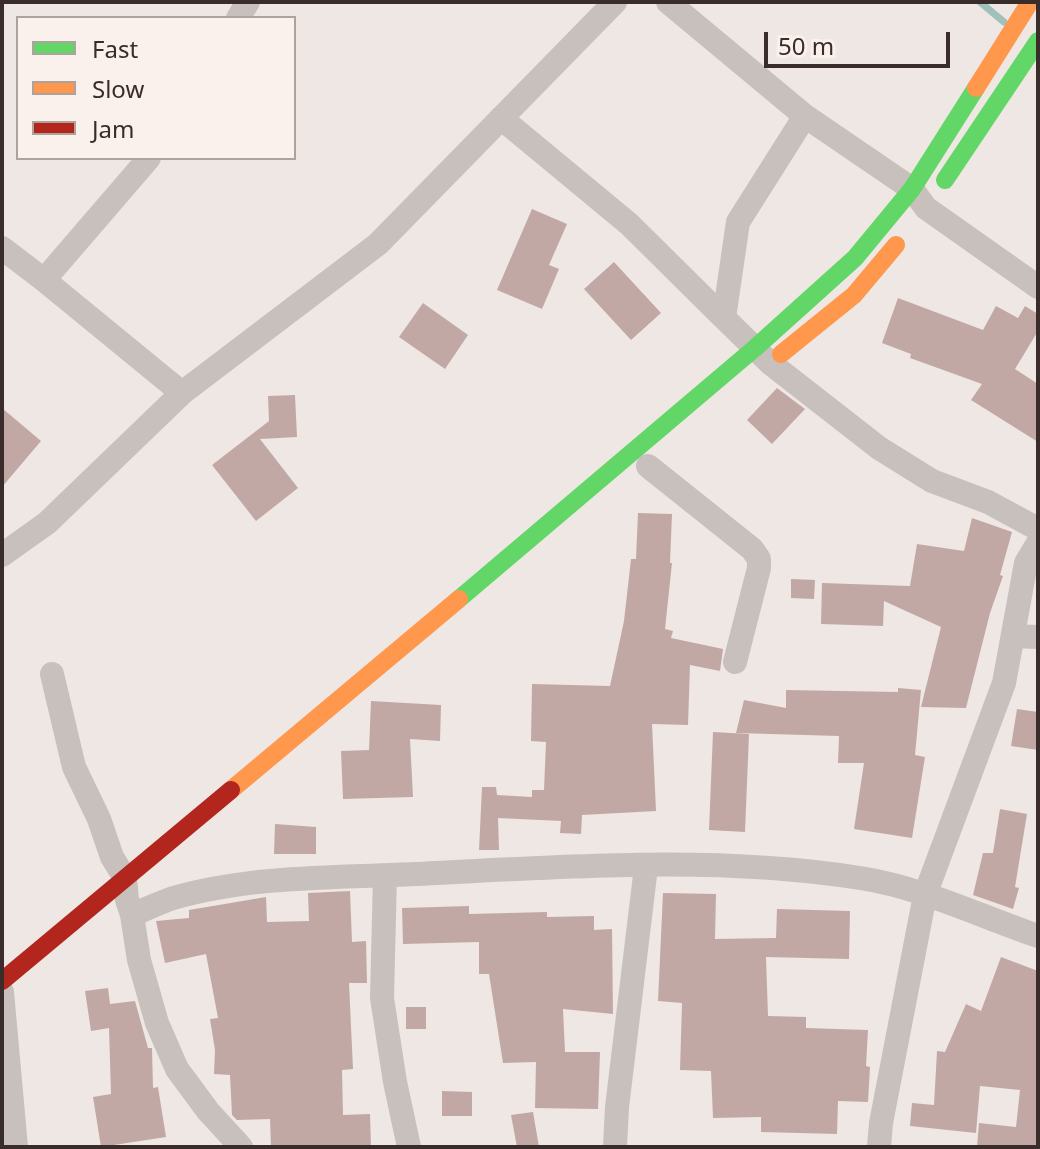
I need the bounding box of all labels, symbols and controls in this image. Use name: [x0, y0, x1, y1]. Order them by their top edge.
legend: [16, 16, 296, 160]
scale bar: [768, 16, 954, 66]
text: 50 m: [778, 29, 834, 62]
text: Fast: [92, 32, 138, 65]
text: Slow: [92, 72, 144, 105]
text: Jam: [92, 112, 134, 145]

